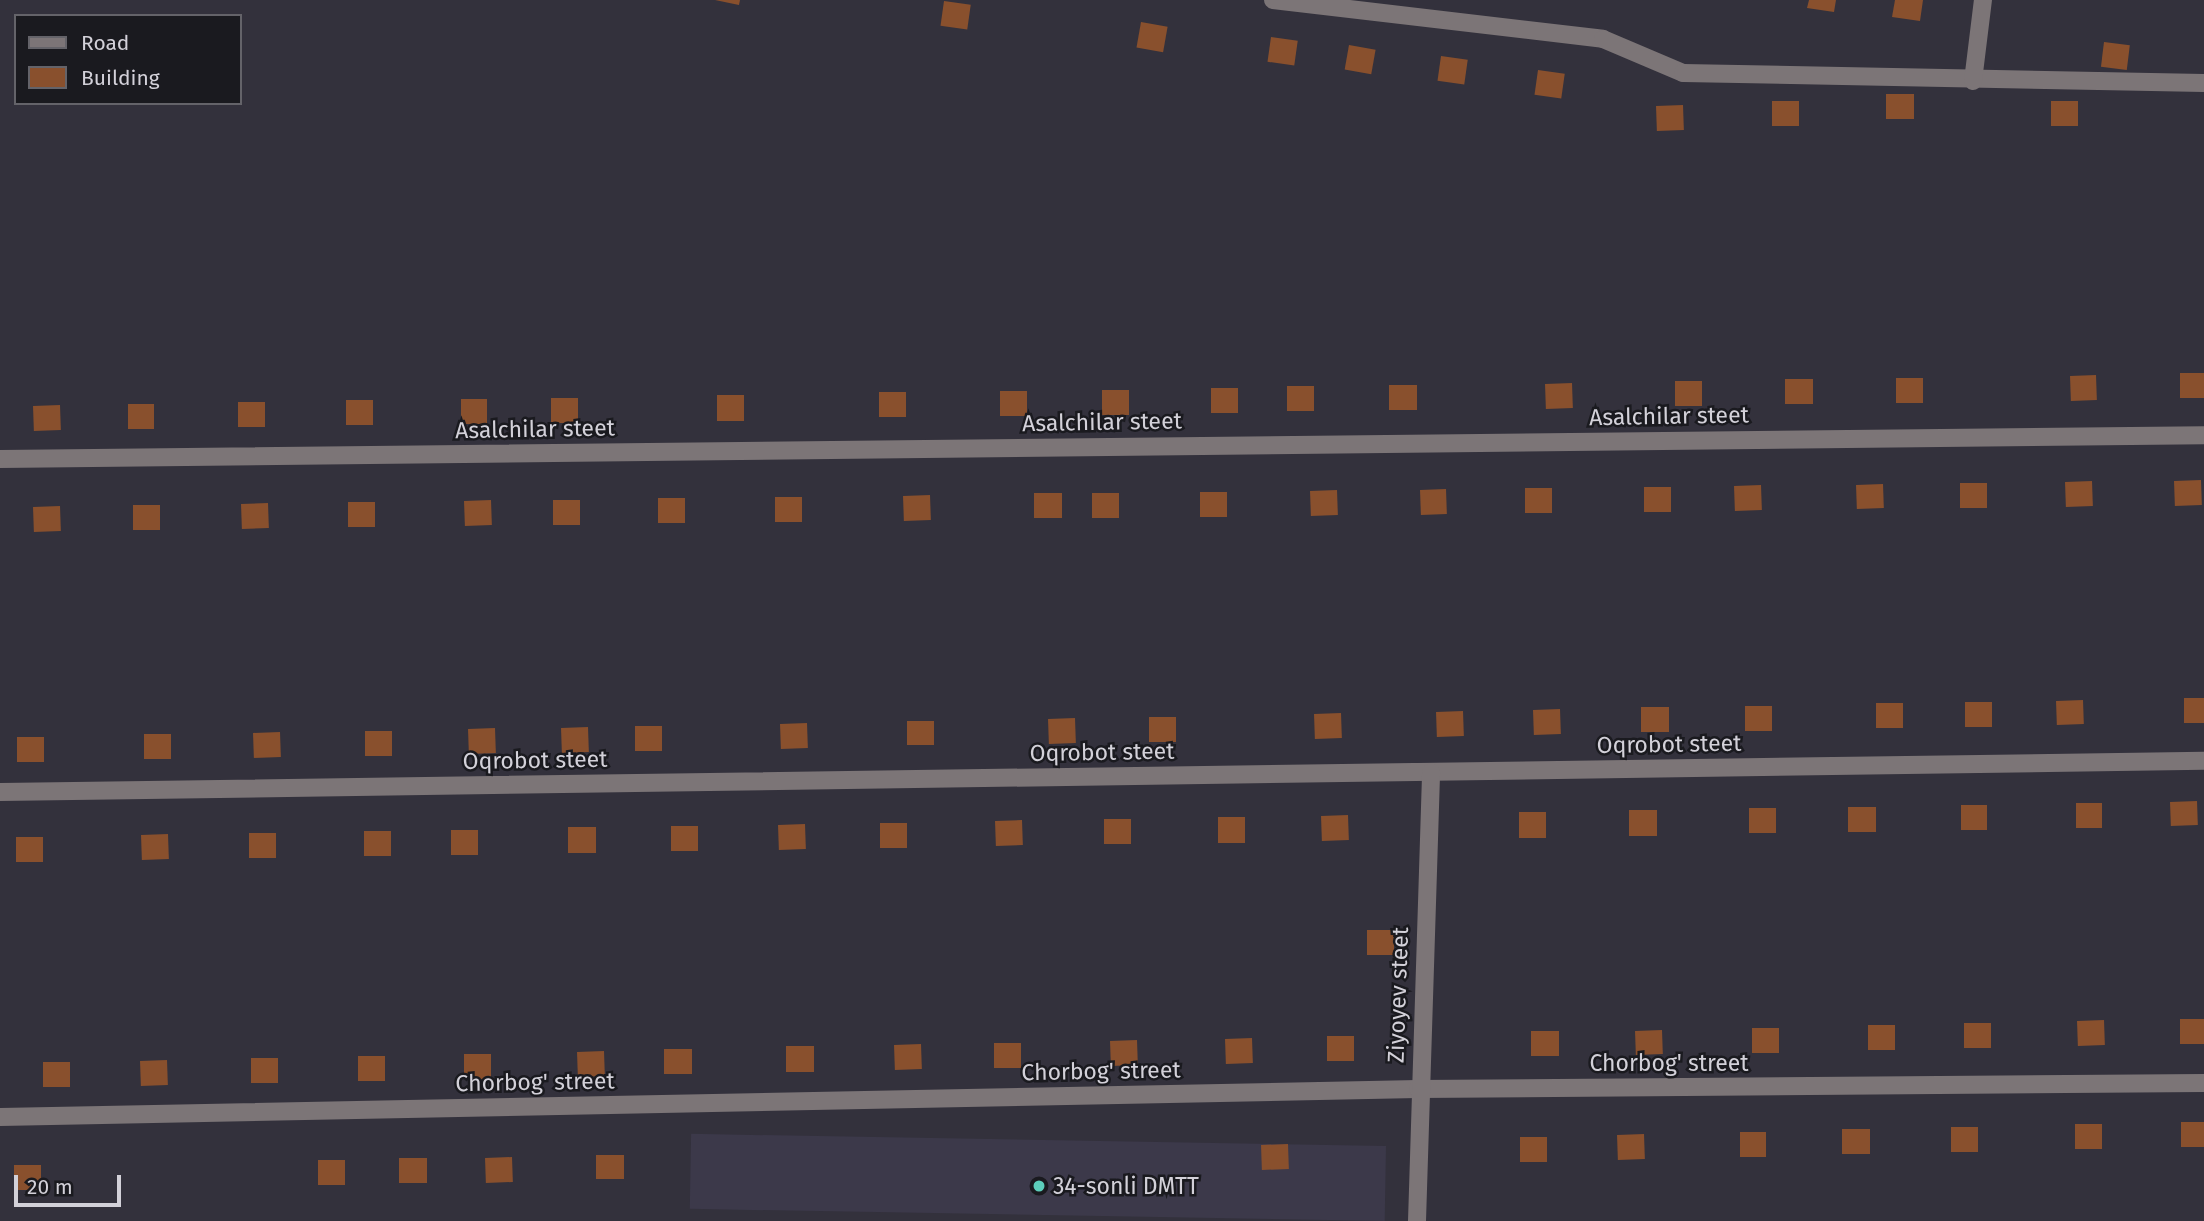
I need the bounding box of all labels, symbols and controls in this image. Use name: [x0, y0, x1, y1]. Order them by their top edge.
legend: [14, 14, 242, 105]
text: Road: [81, 30, 129, 56]
text: Building: [81, 65, 160, 91]
street label: Asalchilar steet: [1589, 401, 1749, 431]
street label: Asalchilar steet: [1022, 407, 1182, 437]
street label: Asalchilar steet: [455, 414, 615, 444]
street label: Oqrobot steet: [1596, 729, 1742, 759]
street label: Oqrobot steet: [1029, 737, 1175, 767]
street label: Oqrobot steet: [462, 745, 608, 775]
street label: Ziyoyev steet: [1382, 926, 1414, 1064]
street label: Chorbog' street: [1589, 1049, 1749, 1077]
street label: Chorbog' street: [1021, 1056, 1181, 1086]
street label: Chorbog' street: [455, 1067, 615, 1097]
scale bar: [18, 1162, 124, 1206]
place label: 34-sonli DMTT: [1053, 1172, 1199, 1200]
text: 20 m: [27, 1174, 73, 1200]
marker: 34-sonli DMTT: [1031, 1178, 1047, 1194]

